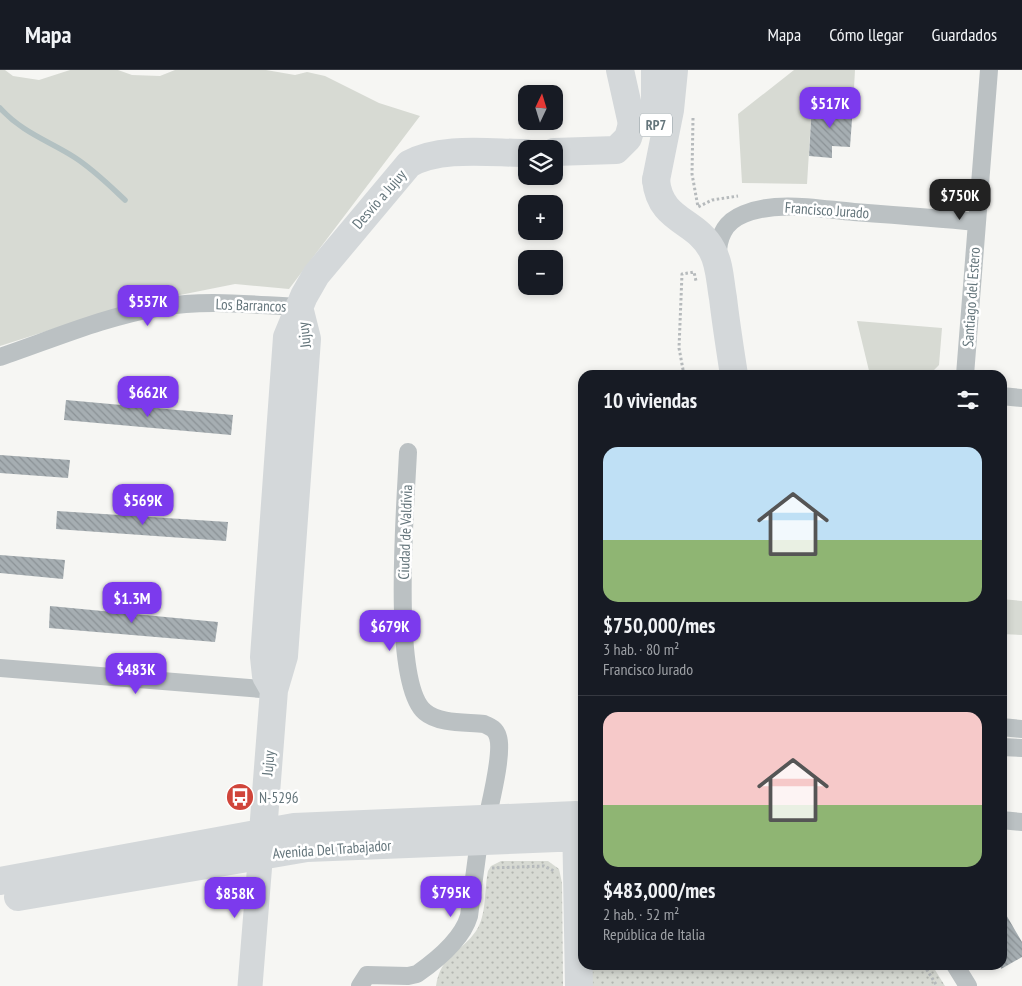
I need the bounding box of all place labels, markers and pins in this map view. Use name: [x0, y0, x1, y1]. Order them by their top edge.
pin: $517K: [795, 87, 865, 129]
pin: $750K: [925, 178, 995, 221]
pin: $557K: [113, 284, 183, 327]
pin: $662K: [113, 376, 183, 418]
pin: $569K: [108, 484, 178, 526]
pin: $1.3M: [97, 582, 167, 624]
pin: $679K: [355, 610, 425, 652]
pin: $483K: [101, 652, 171, 695]
bus stop icon: N-5296: [225, 782, 255, 812]
place label: N-5296: [259, 788, 299, 807]
pin: $858K: [200, 876, 270, 919]
pin: $795K: [416, 876, 486, 918]

